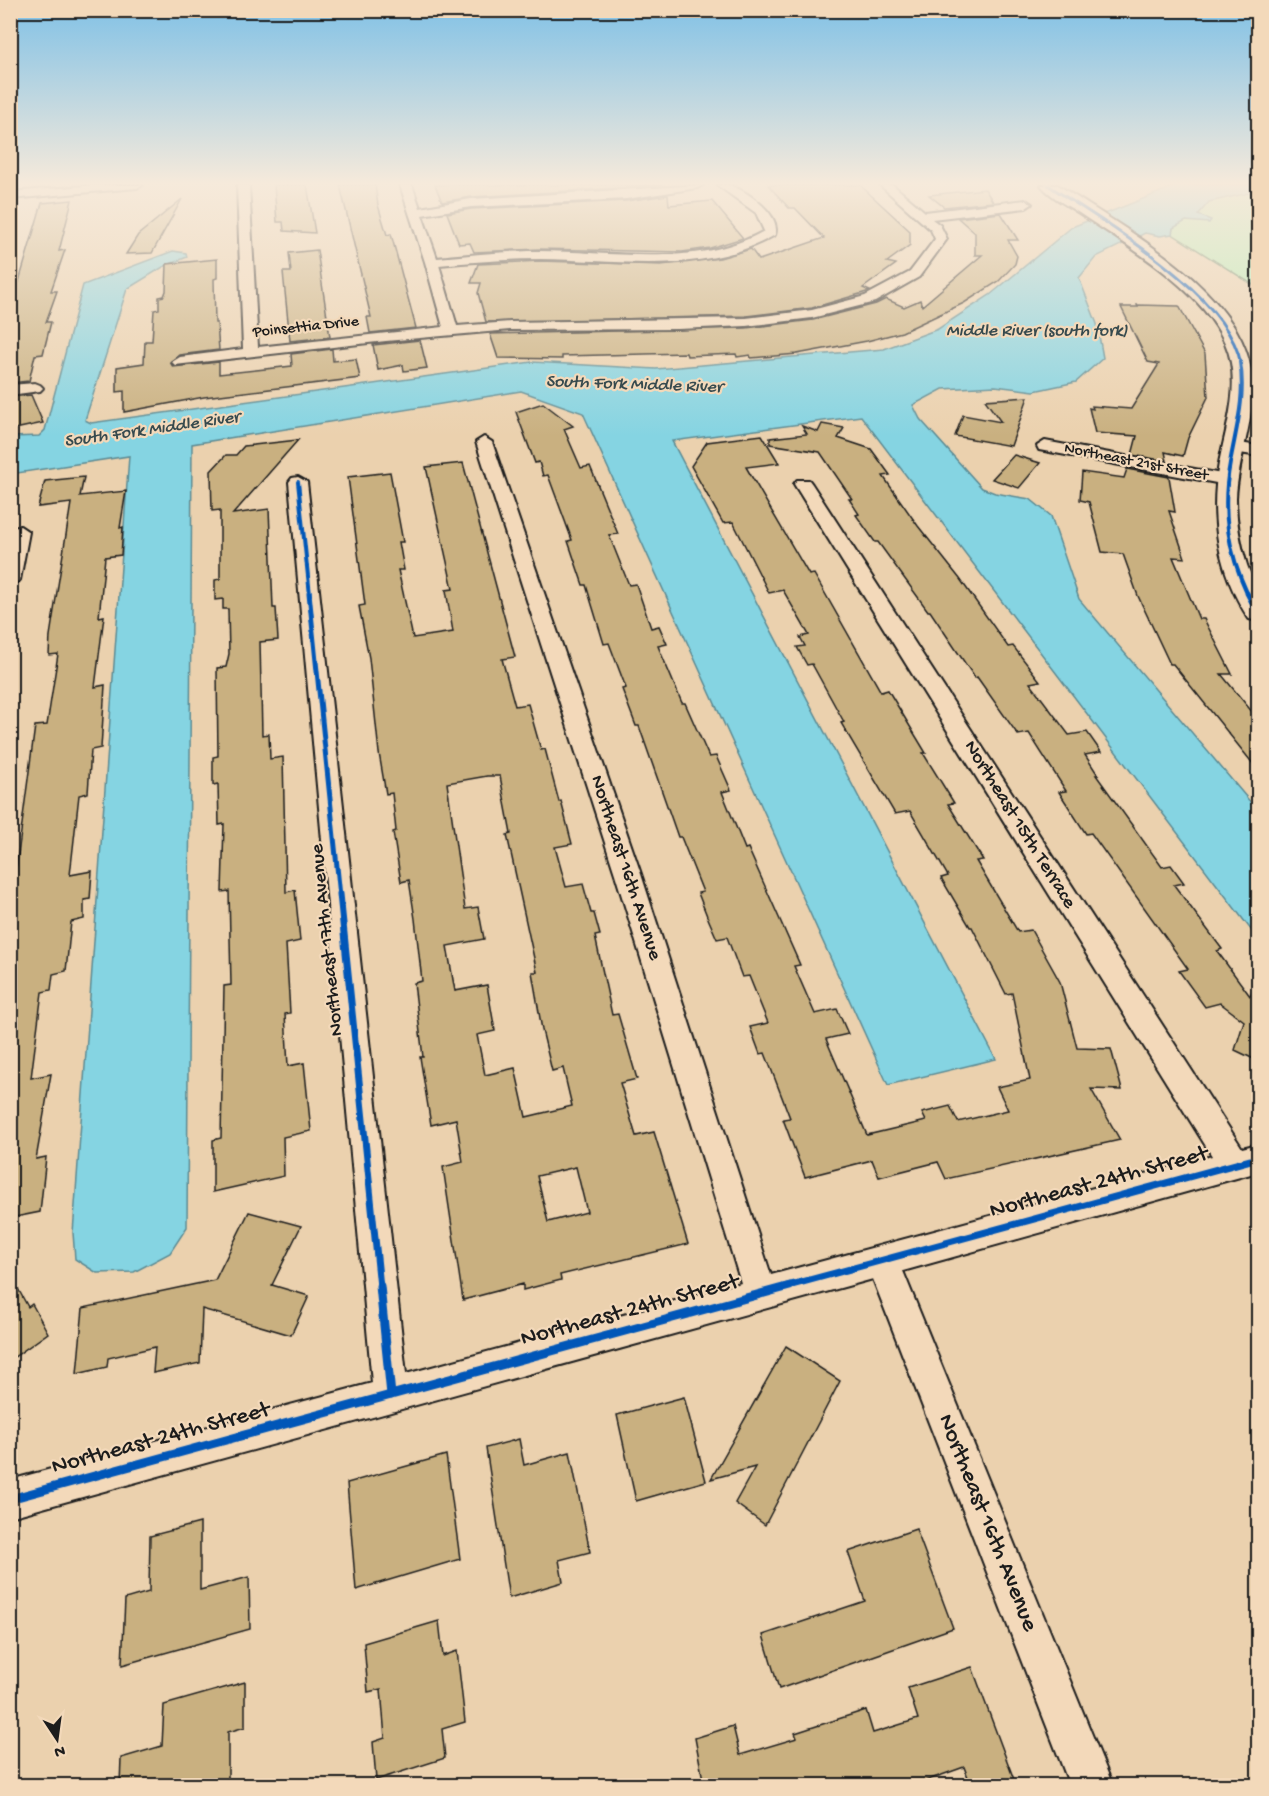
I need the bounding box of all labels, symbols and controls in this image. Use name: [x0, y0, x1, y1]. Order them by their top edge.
street label: Poinsettia Drive: [251, 313, 361, 343]
water label: Middle River (south fork): [946, 321, 1129, 342]
water label: South Fork Middle River: [545, 371, 726, 399]
water label: South Fork Middle River: [63, 407, 244, 453]
street label: Northeast 21st Street: [1062, 440, 1211, 487]
street label: Northeast 15th Terrace: [958, 737, 1080, 914]
street label: Northeast 16th Avenue: [584, 773, 666, 964]
street label: Northeast 17th Avenue: [306, 842, 350, 1037]
street label: Northeast 24th Street: [987, 1139, 1213, 1226]
street label: Northeast 24th Street: [518, 1267, 744, 1354]
street label: Northeast 24th Street: [49, 1395, 275, 1482]
street label: Northeast 16th Avenue: [930, 1410, 1044, 1636]
north arrow: [27, 1709, 87, 1769]
text: N: [52, 1740, 67, 1761]

